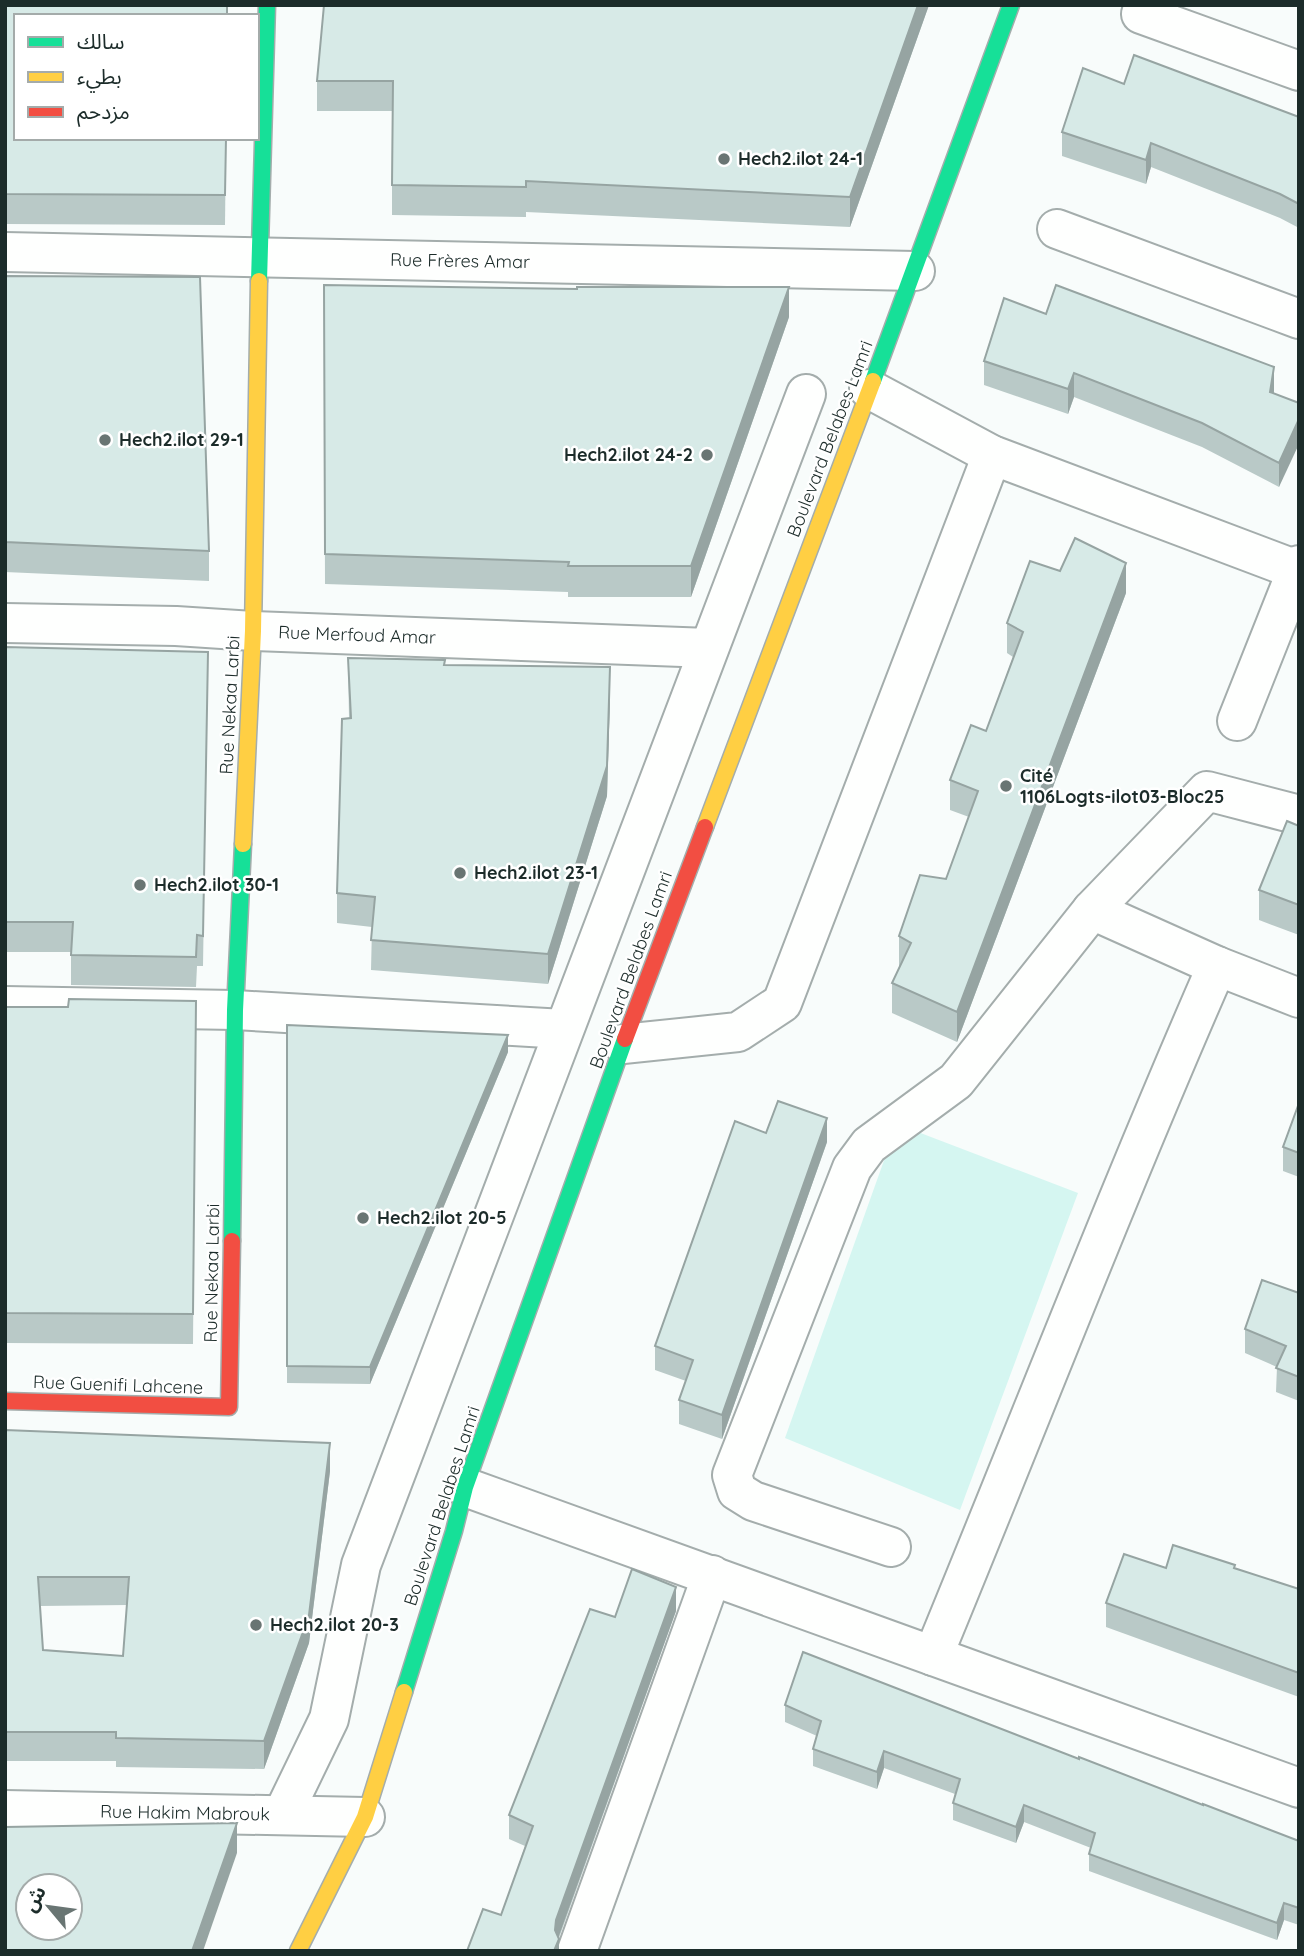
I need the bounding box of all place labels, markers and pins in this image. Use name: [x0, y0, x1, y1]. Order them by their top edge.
place label: Hech2.ilot 24-1: [738, 147, 863, 170]
marker: Hech2.ilot 24-1: [716, 151, 732, 167]
place label: Hech2.ilot 29-1: [119, 428, 244, 451]
marker: Hech2.ilot 29-1: [97, 432, 113, 448]
place label: Hech2.ilot 24-2: [564, 443, 693, 466]
marker: Hech2.ilot 24-2: [699, 447, 715, 463]
place label: Cité 1106Logts-ilot03-Bloc25: [1020, 764, 1224, 808]
marker: Cité 1106Logts-ilot03-Bloc25: [998, 778, 1014, 794]
place label: Hech2.ilot 23-1: [474, 861, 598, 884]
marker: Hech2.ilot 23-1: [452, 865, 468, 881]
place label: Hech2.ilot 30-1: [154, 873, 279, 896]
marker: Hech2.ilot 30-1: [132, 877, 148, 893]
place label: Hech2.ilot 20-5: [377, 1206, 507, 1229]
marker: Hech2.ilot 20-5: [355, 1210, 371, 1226]
place label: Hech2.ilot 20-3: [270, 1613, 399, 1636]
marker: Hech2.ilot 20-3: [248, 1617, 264, 1633]

